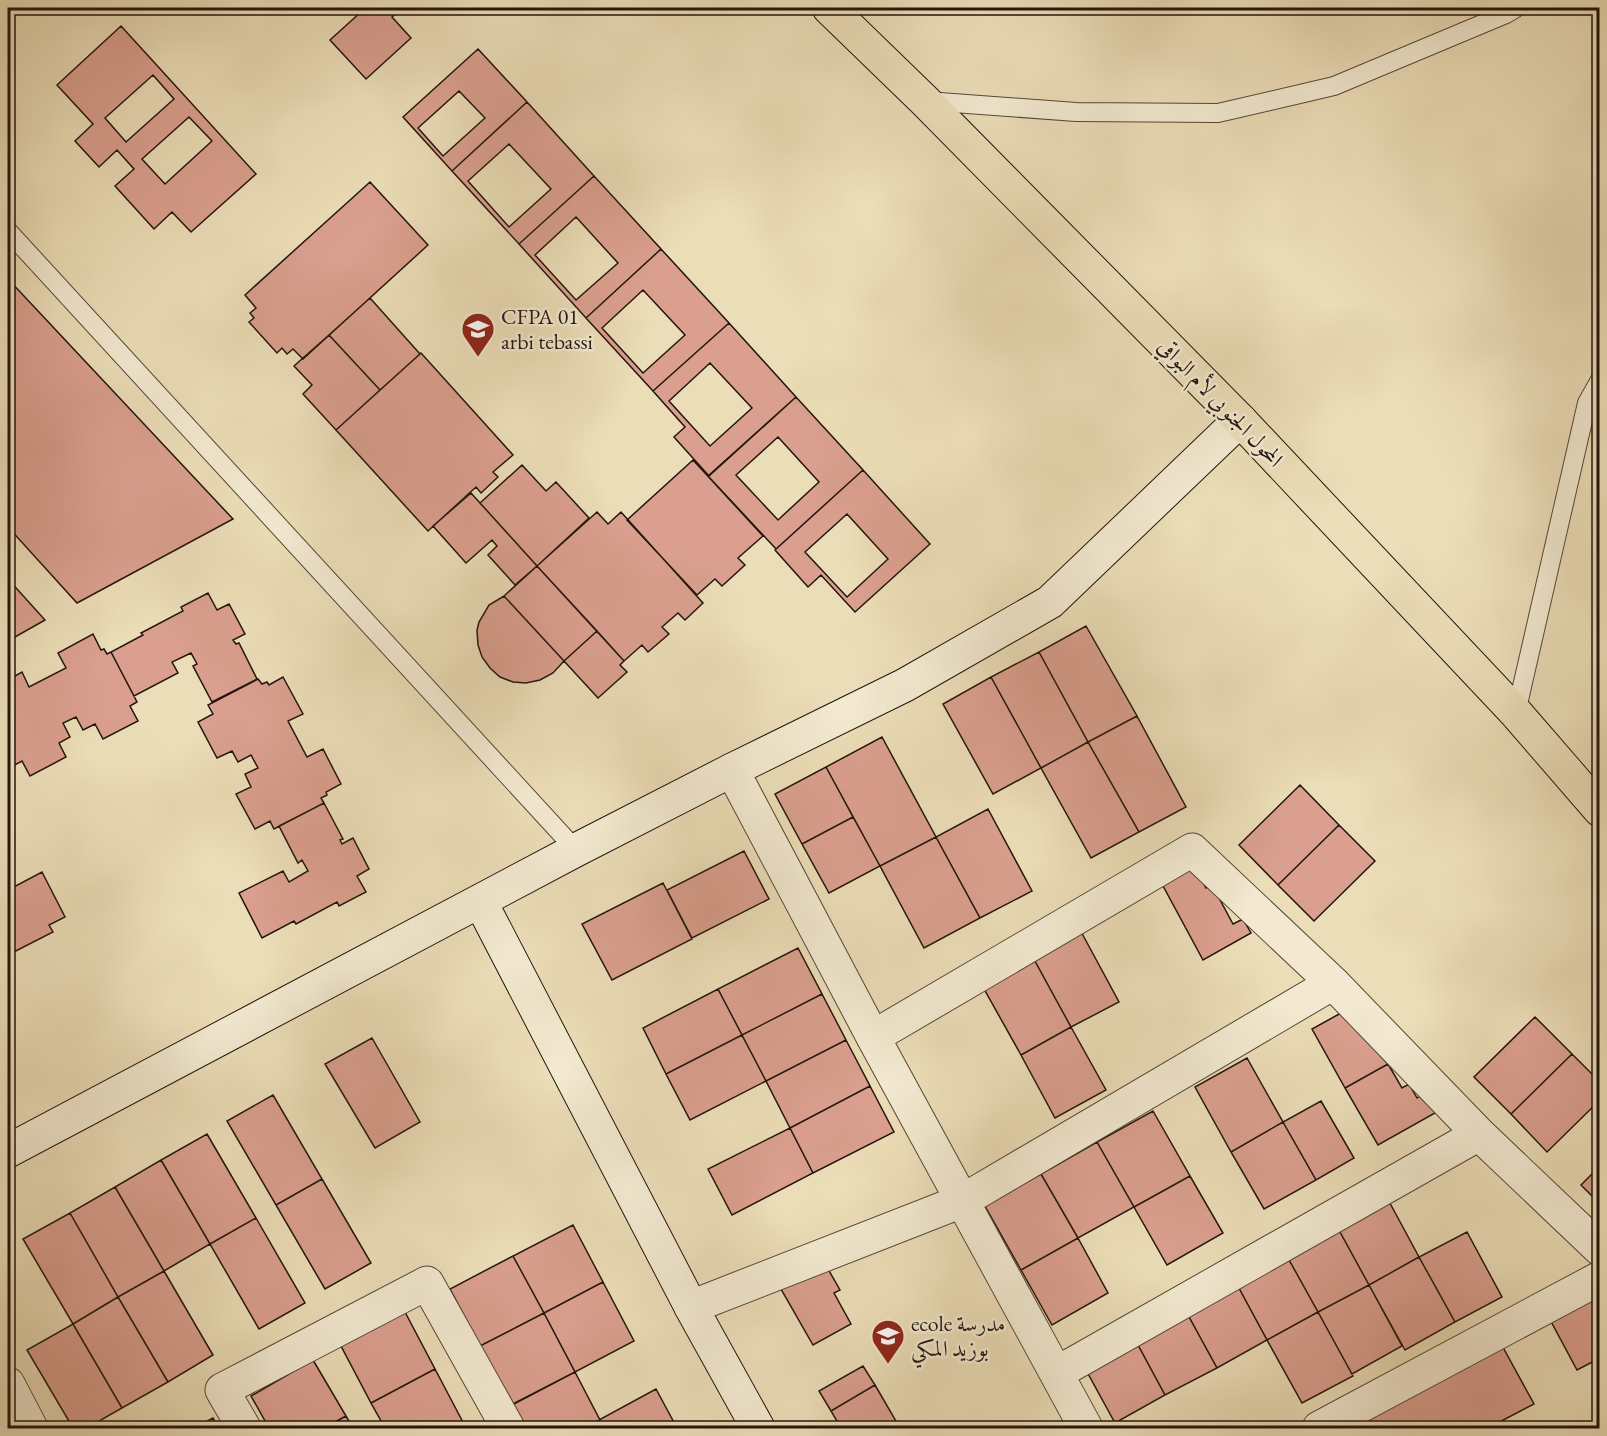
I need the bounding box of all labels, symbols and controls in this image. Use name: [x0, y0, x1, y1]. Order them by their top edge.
place label: CFPA 01 arbi tebassi: [501, 302, 593, 356]
school or university icon: CFPA 01 arbi tebassi: [460, 311, 496, 358]
street label: المحول الجنوبي لأم البواقي: [1148, 331, 1290, 476]
place label: ecole مدرسة بوزيد المكي: [911, 1309, 1005, 1369]
school or university icon: ecole مدرسة بوزيد المكي: [870, 1318, 906, 1365]

